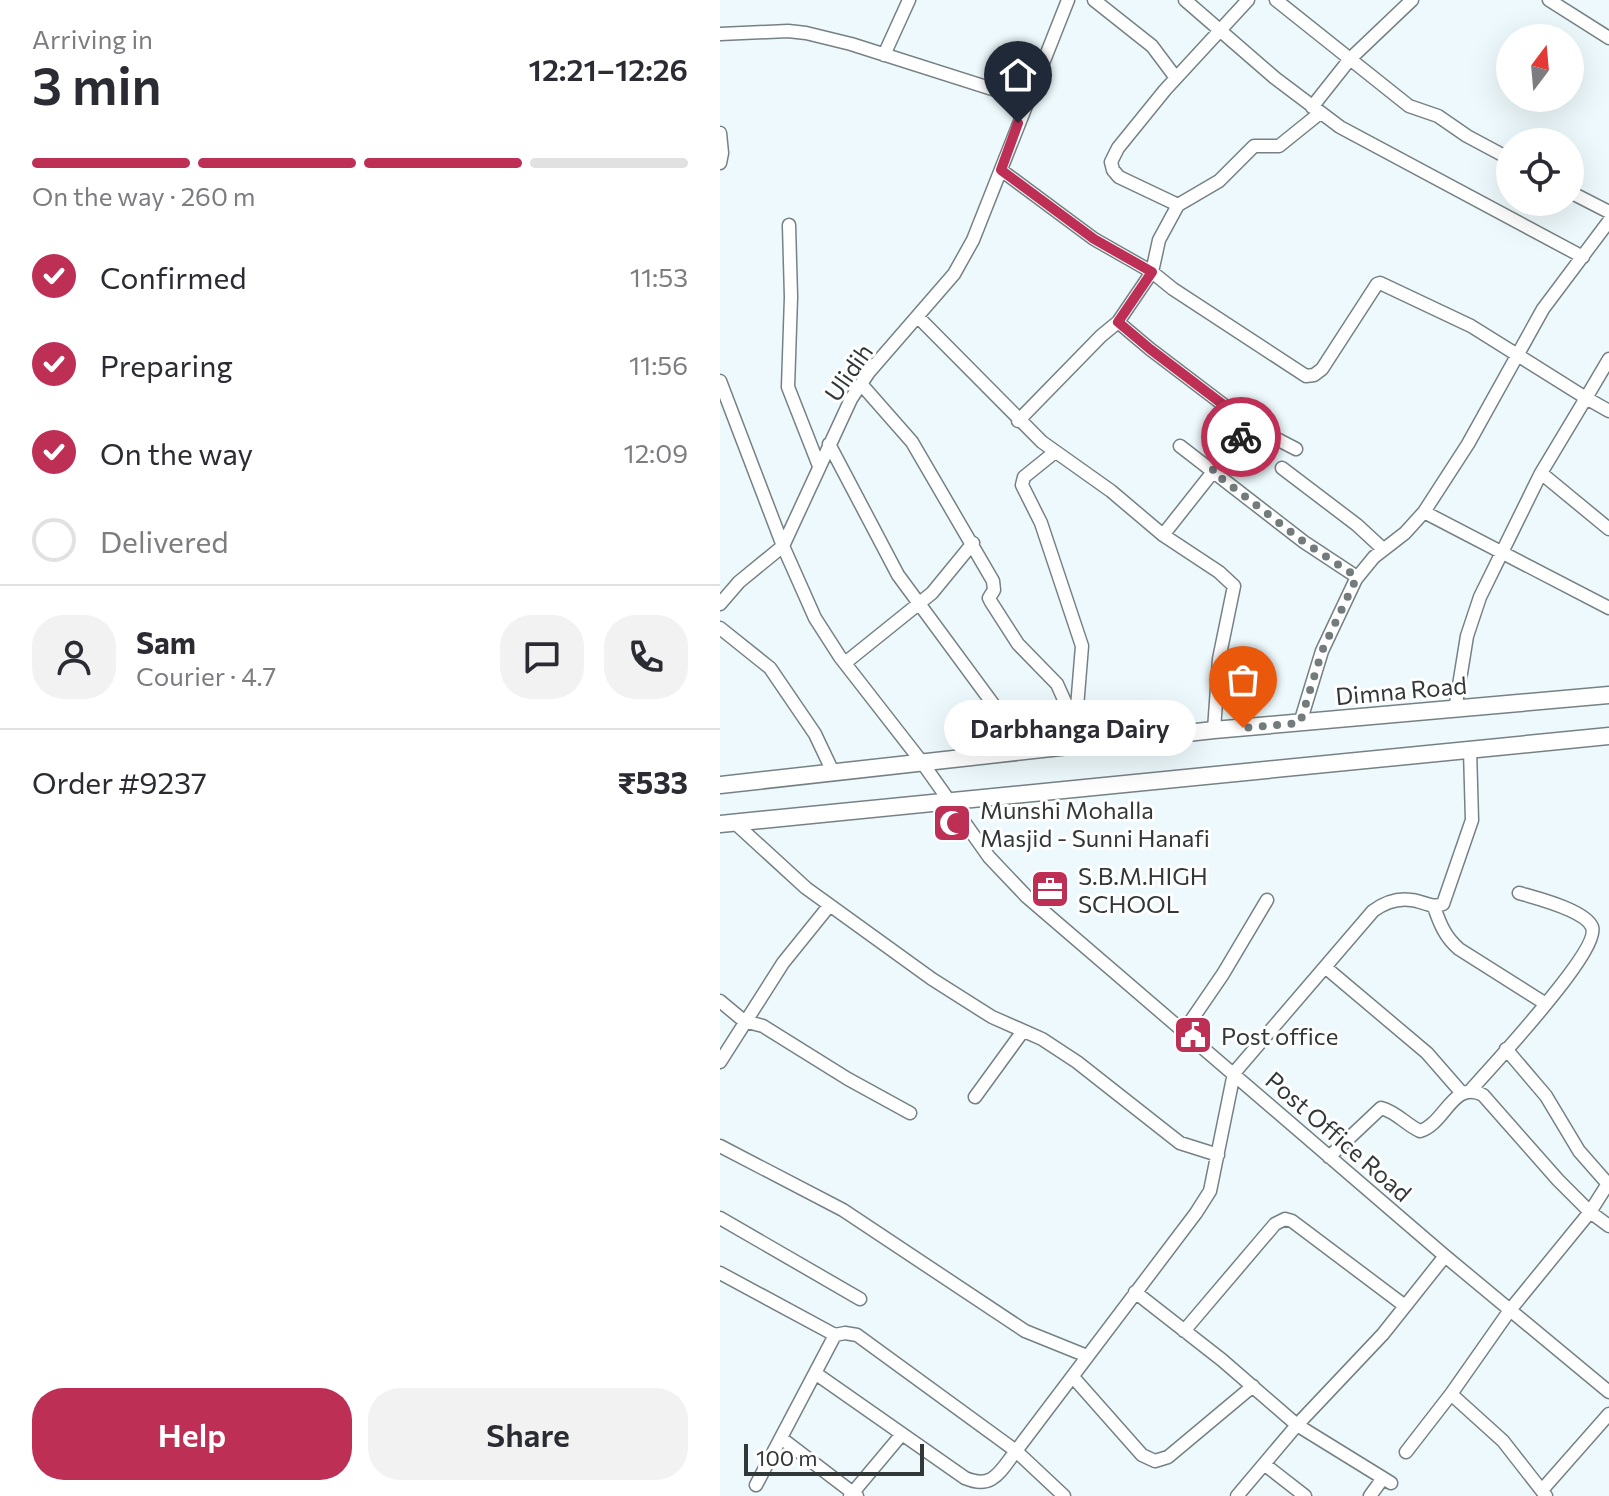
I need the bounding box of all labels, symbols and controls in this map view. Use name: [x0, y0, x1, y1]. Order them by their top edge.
text: Arriving in: [32, 23, 153, 54]
north arrow: [1496, 24, 1584, 112]
map controls: [1496, 24, 1584, 216]
pin: [984, 41, 1052, 123]
text: 12:21–12:26: [529, 50, 688, 87]
text: 3 min: [32, 52, 161, 116]
icon: home: [996, 53, 1040, 97]
button: locate: [1496, 128, 1584, 216]
text: On the way · 260 m: [32, 180, 256, 211]
icon: check: [32, 254, 76, 298]
text: Confirmed: [100, 258, 247, 295]
text: 11:53: [630, 261, 688, 292]
street label: Ulidih: [818, 338, 878, 406]
icon: check: [32, 342, 76, 386]
text: Preparing: [100, 346, 233, 383]
text: 11:56: [629, 349, 688, 380]
courier: [1201, 397, 1281, 477]
icon: bike: [1219, 415, 1263, 459]
icon: check: [32, 430, 76, 474]
text: On the way: [100, 434, 253, 471]
text: 12:09: [624, 437, 688, 468]
text: Delivered: [100, 522, 229, 559]
button: person: [32, 615, 116, 699]
button: chat: [500, 615, 584, 699]
button: phone: [604, 615, 688, 699]
text: Sam: [136, 623, 196, 660]
pin: [1209, 646, 1277, 728]
icon: bag: [1221, 658, 1265, 702]
text: Courier · 4.7: [136, 660, 276, 691]
street label: Dimna Road: [1334, 670, 1468, 710]
callout: Darbhanga Dairy: [943, 700, 1195, 756]
text: Darbhanga Dairy: [970, 712, 1170, 743]
text: Order #9237: [32, 763, 207, 800]
text: ₹533: [617, 763, 688, 800]
place label: Munshi Mohalla Masjid - Sunni Hanafi: [980, 795, 1210, 852]
mosque icon: Munshi Mohalla Masjid - Sunni Hanafi: [931, 802, 973, 844]
place label: S.B.M.HIGH SCHOOL: [1078, 861, 1208, 918]
office icon: S.B.M.HIGH SCHOOL: [1029, 868, 1071, 910]
public building icon: Post office: [1172, 1014, 1214, 1056]
place label: Post office: [1221, 1021, 1338, 1050]
street label: Post Office Road: [1260, 1065, 1418, 1207]
button: Help: [32, 1388, 352, 1480]
button: Share: [368, 1388, 688, 1480]
scale bar: [744, 1440, 924, 1476]
text: 100 m: [756, 1444, 818, 1471]

